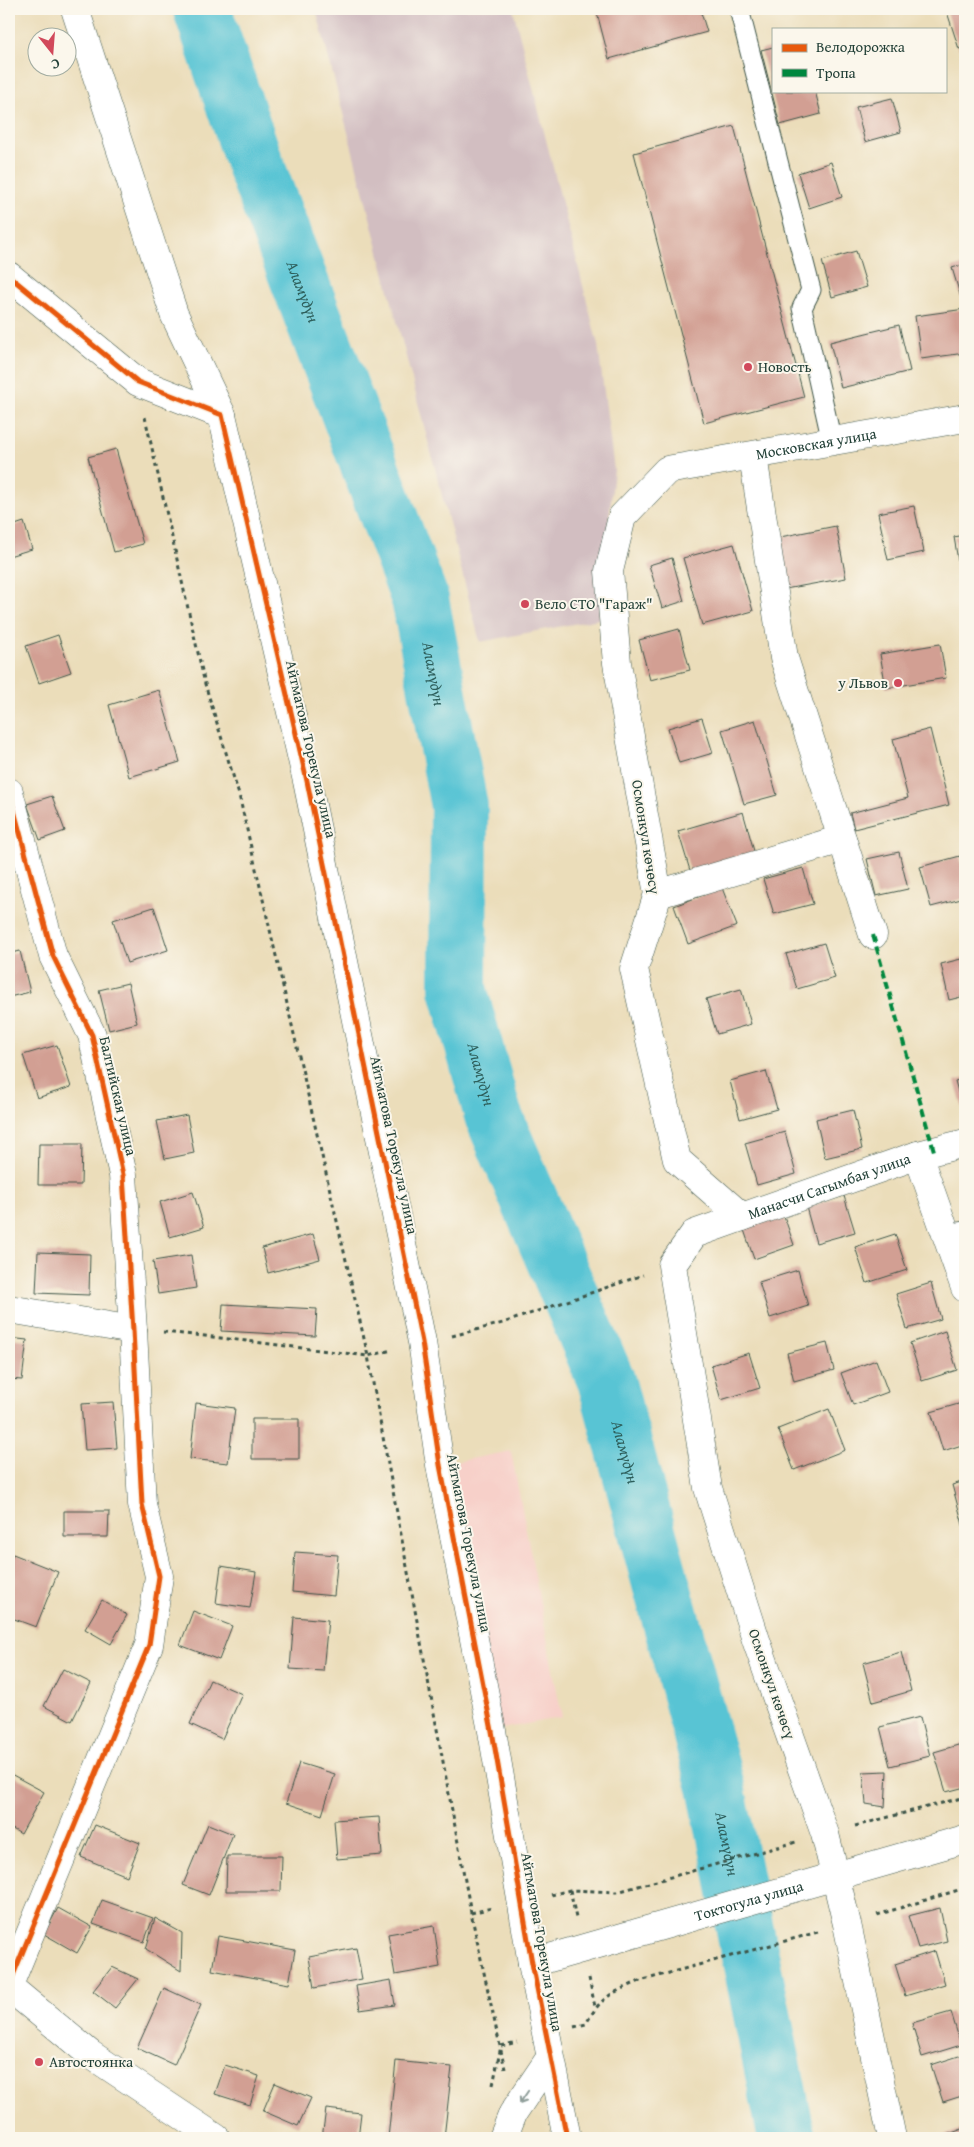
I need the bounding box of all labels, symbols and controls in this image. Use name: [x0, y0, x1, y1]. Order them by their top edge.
north arrow: [28, 28, 78, 78]
legend: [772, 28, 946, 92]
text: Велодорожка: [816, 36, 906, 57]
text: С: [49, 54, 63, 75]
text: Тропа: [816, 62, 857, 83]
water label: Аламүдүн: [280, 256, 326, 326]
place label: Новость: [758, 356, 812, 377]
marker: Новость: [742, 361, 754, 373]
street label: Московская улица: [754, 422, 879, 464]
place label: Вело СТО "Гараж": [535, 593, 653, 614]
marker: Вело СТО "Гараж": [519, 598, 531, 610]
water label: Аламүдүн: [416, 639, 452, 708]
street label: Айтматова Торекула улица: [281, 658, 342, 841]
place label: у Львов: [837, 672, 888, 693]
marker: у Львов: [892, 677, 904, 689]
street label: Осмонкул көчөсү: [627, 778, 666, 896]
street label: Балтийская улица: [95, 1034, 143, 1159]
water label: Аламүдүн: [461, 1039, 502, 1109]
street label: Айтматова Торекула улица: [365, 1054, 424, 1237]
street label: Манасчи Сагымбая улица: [745, 1147, 914, 1224]
water label: Аламүдүн: [605, 1416, 645, 1486]
street label: Айтматова Торекула улица: [442, 1452, 497, 1635]
street label: Осмонкул көчөсү: [744, 1626, 801, 1742]
water label: Аламүдүн: [709, 1809, 746, 1878]
street label: Айтматова Торекула улица: [516, 1851, 569, 2034]
street label: Токтогула улица: [692, 1875, 806, 1926]
place label: Автостоянка: [49, 2051, 134, 2072]
marker: Автостоянка: [33, 2056, 45, 2068]
one-way arrow: [519, 2089, 529, 2103]

